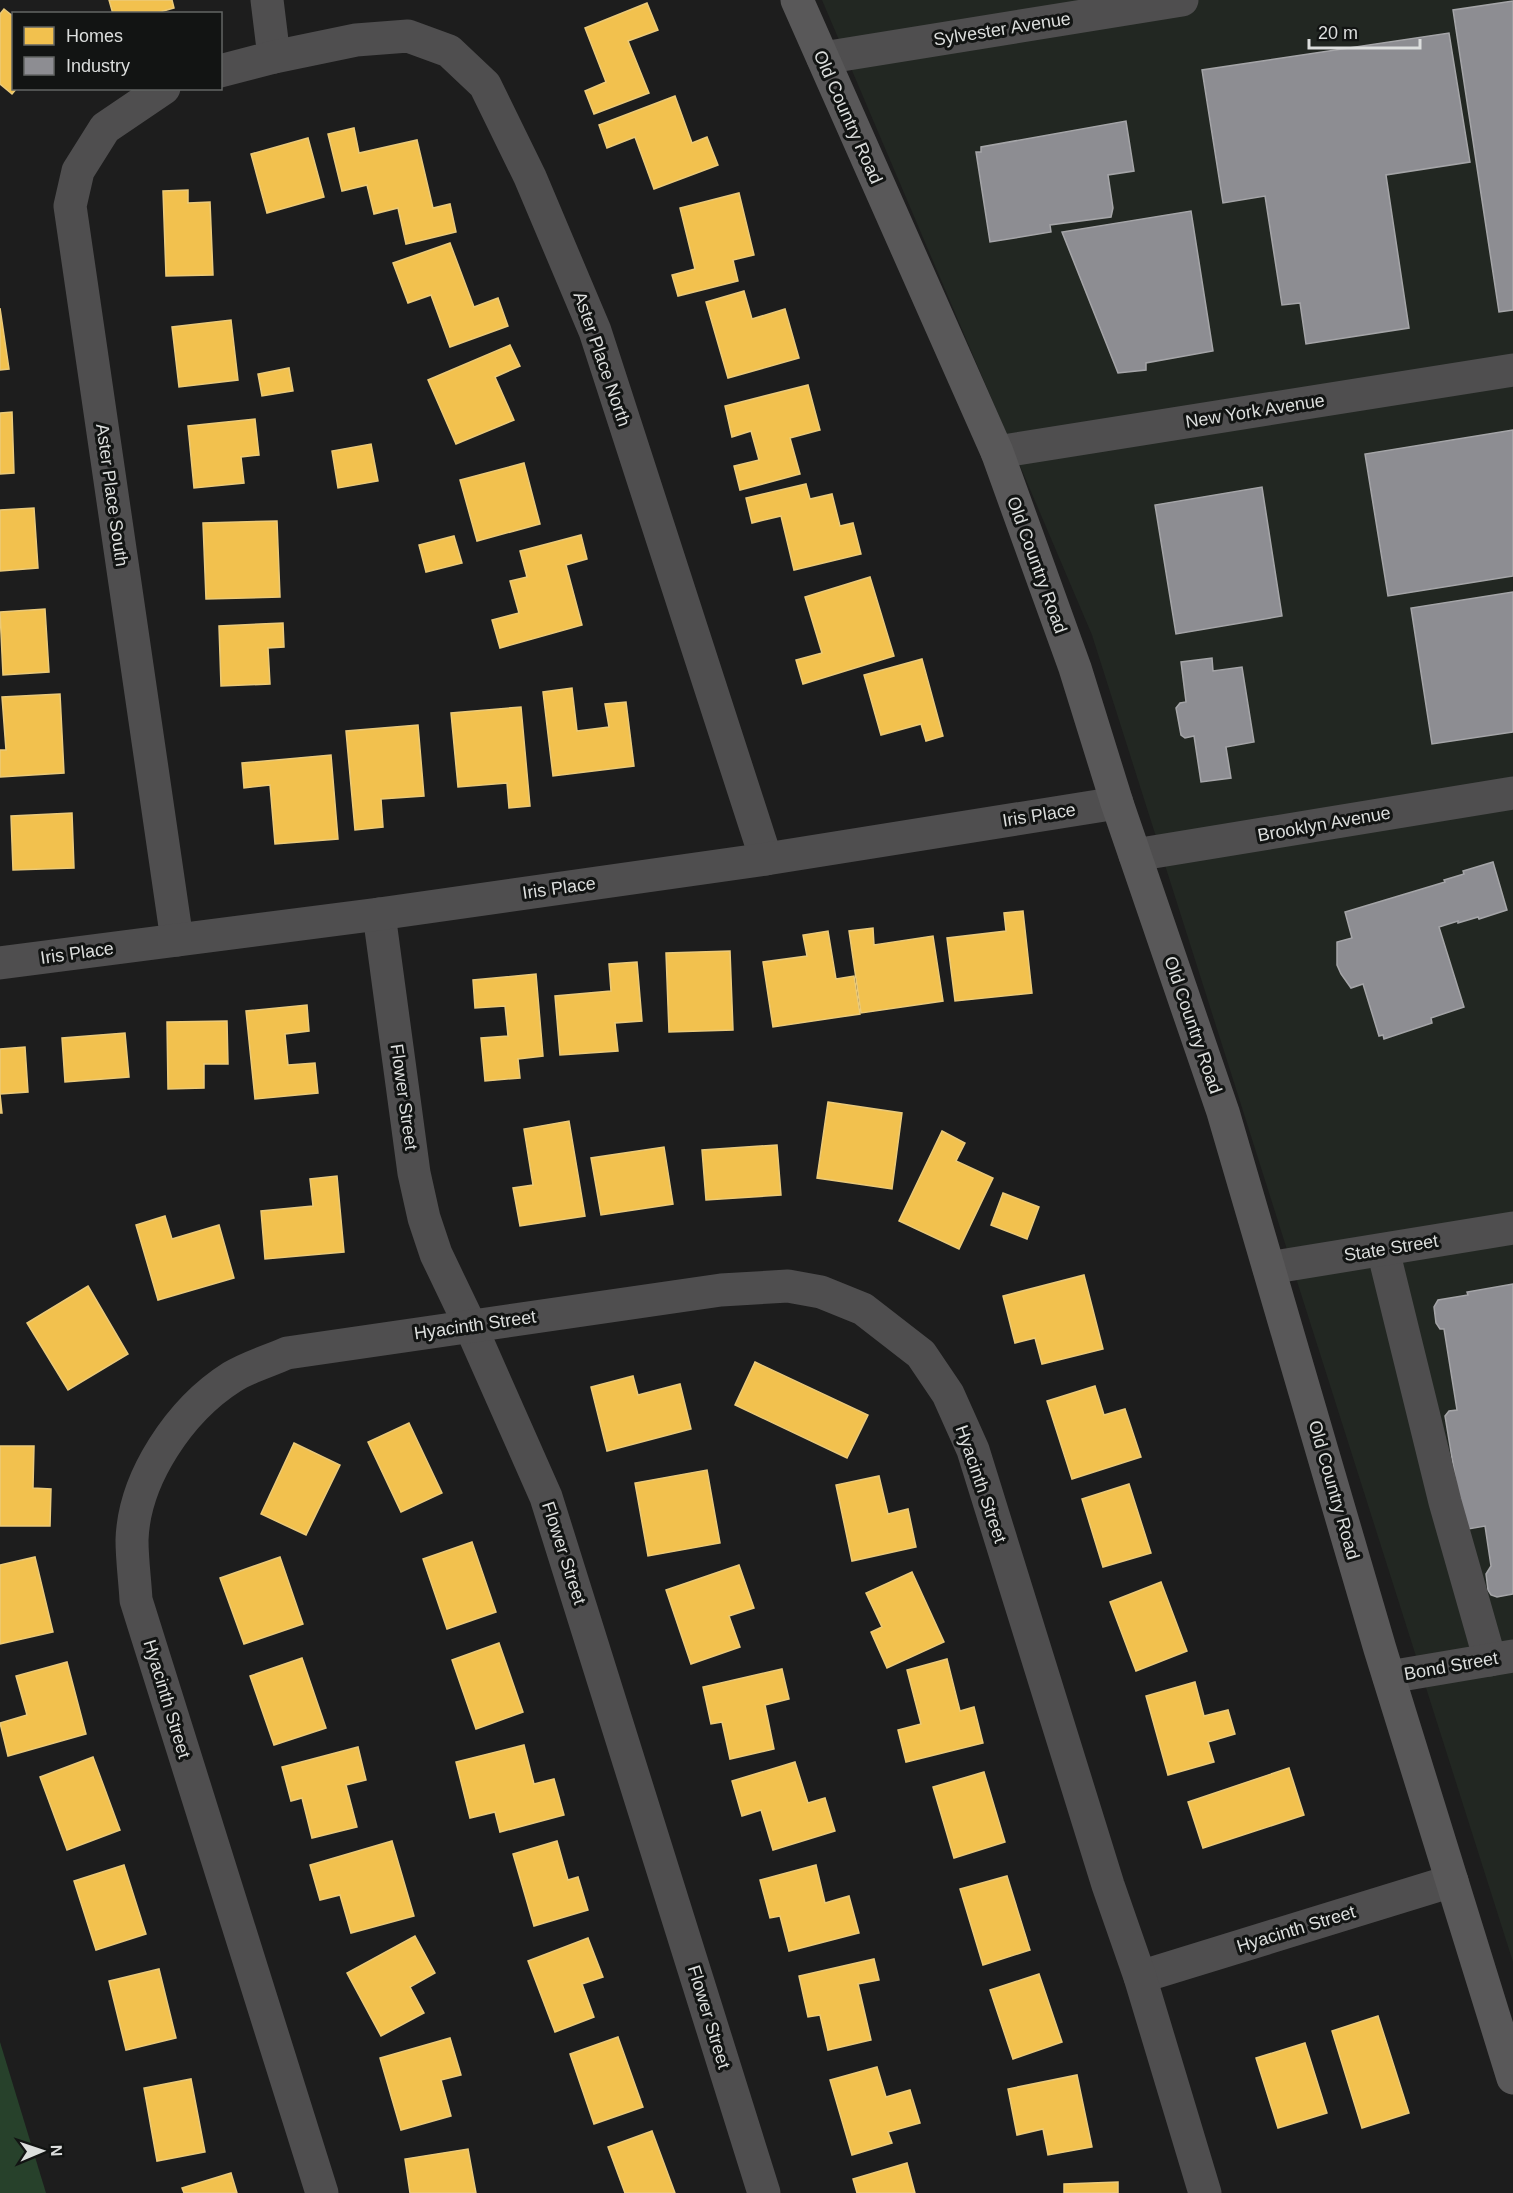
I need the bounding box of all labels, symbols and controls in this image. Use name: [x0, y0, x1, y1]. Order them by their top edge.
street label: Sylvester Avenue: [932, 8, 1072, 50]
legend: [12, 12, 222, 90]
scale bar: [1309, 12, 1420, 50]
text: 20 m: [1318, 23, 1358, 43]
text: Homes: [66, 26, 123, 46]
street label: Old Country Road: [810, 47, 886, 187]
text: Industry: [66, 56, 130, 76]
street label: Aster Place North: [570, 289, 634, 429]
street label: New York Avenue: [1184, 390, 1326, 432]
street label: Aster Place South: [92, 422, 132, 568]
street label: Old Country Road: [1003, 494, 1071, 636]
street label: Iris Place: [1001, 799, 1077, 831]
street label: Brooklyn Avenue: [1256, 802, 1392, 846]
street label: Iris Place: [521, 873, 597, 903]
street label: Iris Place: [39, 938, 115, 968]
street label: Old Country Road: [1160, 954, 1226, 1096]
street label: Flower Street: [387, 1043, 421, 1151]
street label: State Street: [1342, 1231, 1440, 1265]
street label: Hyacinth Street: [413, 1307, 537, 1343]
street label: Old Country Road: [1305, 1418, 1363, 1562]
street label: Hyacinth Street: [952, 1423, 1010, 1545]
street label: Flower Street: [538, 1499, 590, 1607]
street label: Hyacinth Street: [139, 1637, 195, 1761]
street label: Bond Street: [1402, 1648, 1500, 1684]
street label: Hyacinth Street: [1234, 1901, 1358, 1957]
street label: Flower Street: [684, 1963, 734, 2071]
north arrow: [12, 2121, 72, 2181]
text: N: [48, 2144, 65, 2157]

